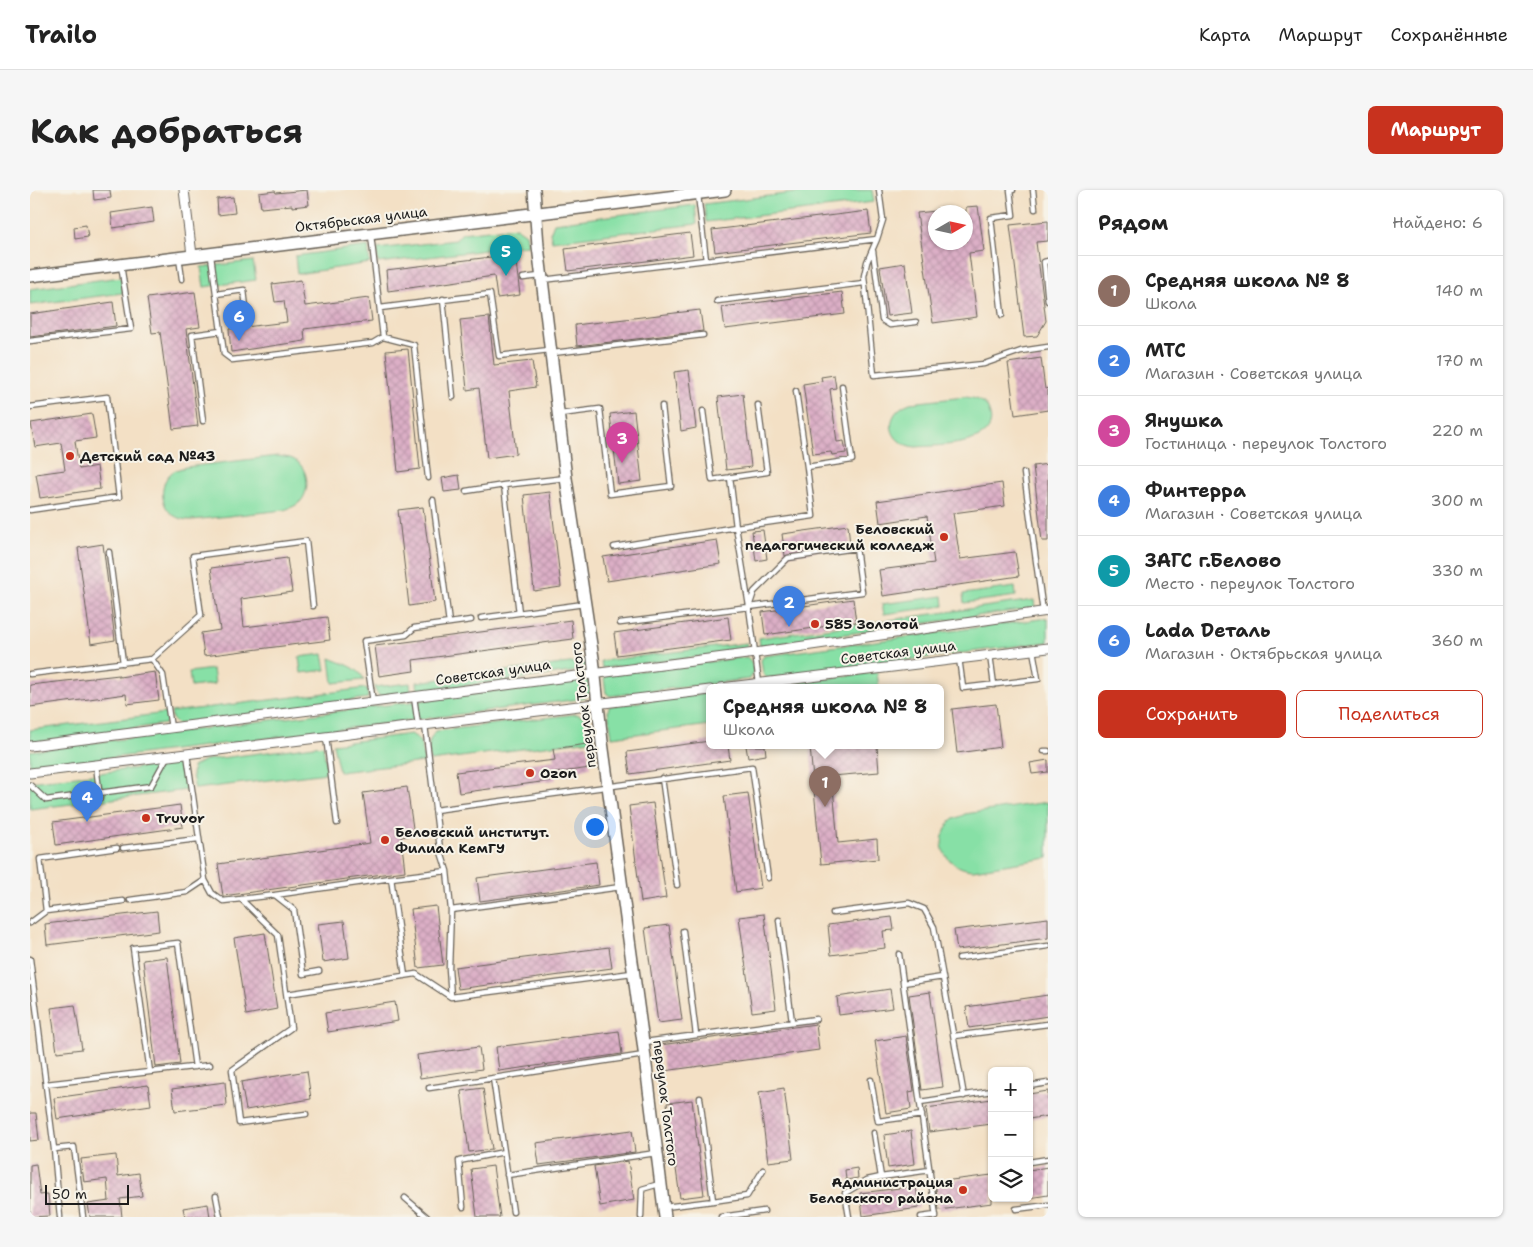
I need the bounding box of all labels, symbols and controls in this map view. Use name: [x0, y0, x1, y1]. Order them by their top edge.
text: Trailo: [25, 19, 97, 51]
text: Карта: [1199, 23, 1250, 47]
text: Маршрут: [1278, 23, 1362, 47]
text: Сохранённые: [1390, 23, 1508, 47]
button: Маршрут: [1368, 106, 1503, 154]
text: Как добраться: [30, 107, 303, 154]
street label: Октябрьская улица: [294, 202, 429, 236]
north arrow: [928, 205, 973, 250]
text: Рядом: [1098, 209, 1168, 237]
text: Найдено: 6: [1392, 212, 1483, 233]
pin: 5: [490, 235, 522, 276]
text: Средняя школа № 8: [1145, 268, 1350, 293]
text: 1: [1110, 280, 1118, 301]
text: 140 m: [1436, 280, 1483, 301]
text: Школа: [1145, 293, 1197, 314]
pin: 6: [223, 300, 255, 341]
text: МТС: [1145, 338, 1186, 363]
text: 2: [1108, 350, 1120, 371]
text: 170 m: [1436, 350, 1483, 371]
text: Магазин · Советская улица: [1145, 363, 1362, 384]
text: Янушка: [1145, 408, 1223, 433]
text: 3: [1108, 420, 1120, 441]
text: 220 m: [1431, 420, 1483, 441]
pin: 3: [606, 422, 638, 463]
text: Гостиница · переулок Толстого: [1145, 433, 1387, 454]
place label: Детский сад №43: [80, 447, 216, 465]
marker: Детский сад №43: [64, 450, 76, 462]
text: Финтерра: [1145, 478, 1246, 503]
text: 4: [1108, 490, 1120, 511]
text: 300 m: [1431, 490, 1483, 511]
text: Магазин · Советская улица: [1145, 503, 1362, 524]
place label: Беловский педагогический колледж: [745, 520, 934, 554]
marker: Беловский педагогический колледж: [938, 531, 950, 543]
text: ЗАГС г.Белово: [1145, 548, 1281, 573]
text: 5: [1109, 560, 1119, 581]
text: 330 m: [1431, 560, 1483, 581]
text: Место · переулок Толстого: [1145, 573, 1355, 594]
pin: 2: [773, 586, 805, 627]
place label: 585 Золотой: [825, 615, 919, 633]
marker: 585 Золотой: [809, 618, 821, 630]
text: Lada Dеталь: [1145, 618, 1270, 643]
text: 6: [1108, 630, 1120, 651]
text: 360 m: [1431, 630, 1483, 651]
street label: Советская улица: [839, 636, 957, 668]
street label: переулок Толстого: [566, 641, 600, 769]
text: Магазин · Октябрьская улица: [1145, 643, 1382, 664]
street label: Советская улица: [434, 655, 552, 689]
popup: [706, 684, 944, 749]
button: Сохранить: [1098, 690, 1286, 738]
button: Поделиться: [1296, 690, 1483, 738]
text: Средняя школа № 8: [723, 694, 927, 719]
text: Школа: [723, 719, 775, 740]
place label: Ozon: [540, 764, 577, 782]
pin: 1: [809, 766, 841, 807]
marker: Ozon: [524, 767, 536, 779]
pin: 4: [71, 781, 103, 822]
place label: Truvor: [156, 809, 205, 827]
marker: Truvor: [140, 812, 152, 824]
your location: [582, 814, 608, 840]
place label: Беловский институт. Филиал КемГУ: [395, 823, 549, 857]
marker: Беловский институт. Филиал КемГУ: [379, 834, 391, 846]
street label: переулок Толстого: [649, 1039, 683, 1167]
map controls: [988, 1067, 1033, 1202]
button: +: [988, 1067, 1033, 1112]
button: −: [988, 1112, 1033, 1157]
button: layers: [988, 1157, 1033, 1202]
place label: Администрация Беловского района: [809, 1173, 953, 1207]
scale bar: [45, 1182, 129, 1205]
marker: Администрация Беловского района: [957, 1184, 969, 1196]
text: 50 m: [52, 1185, 87, 1203]

